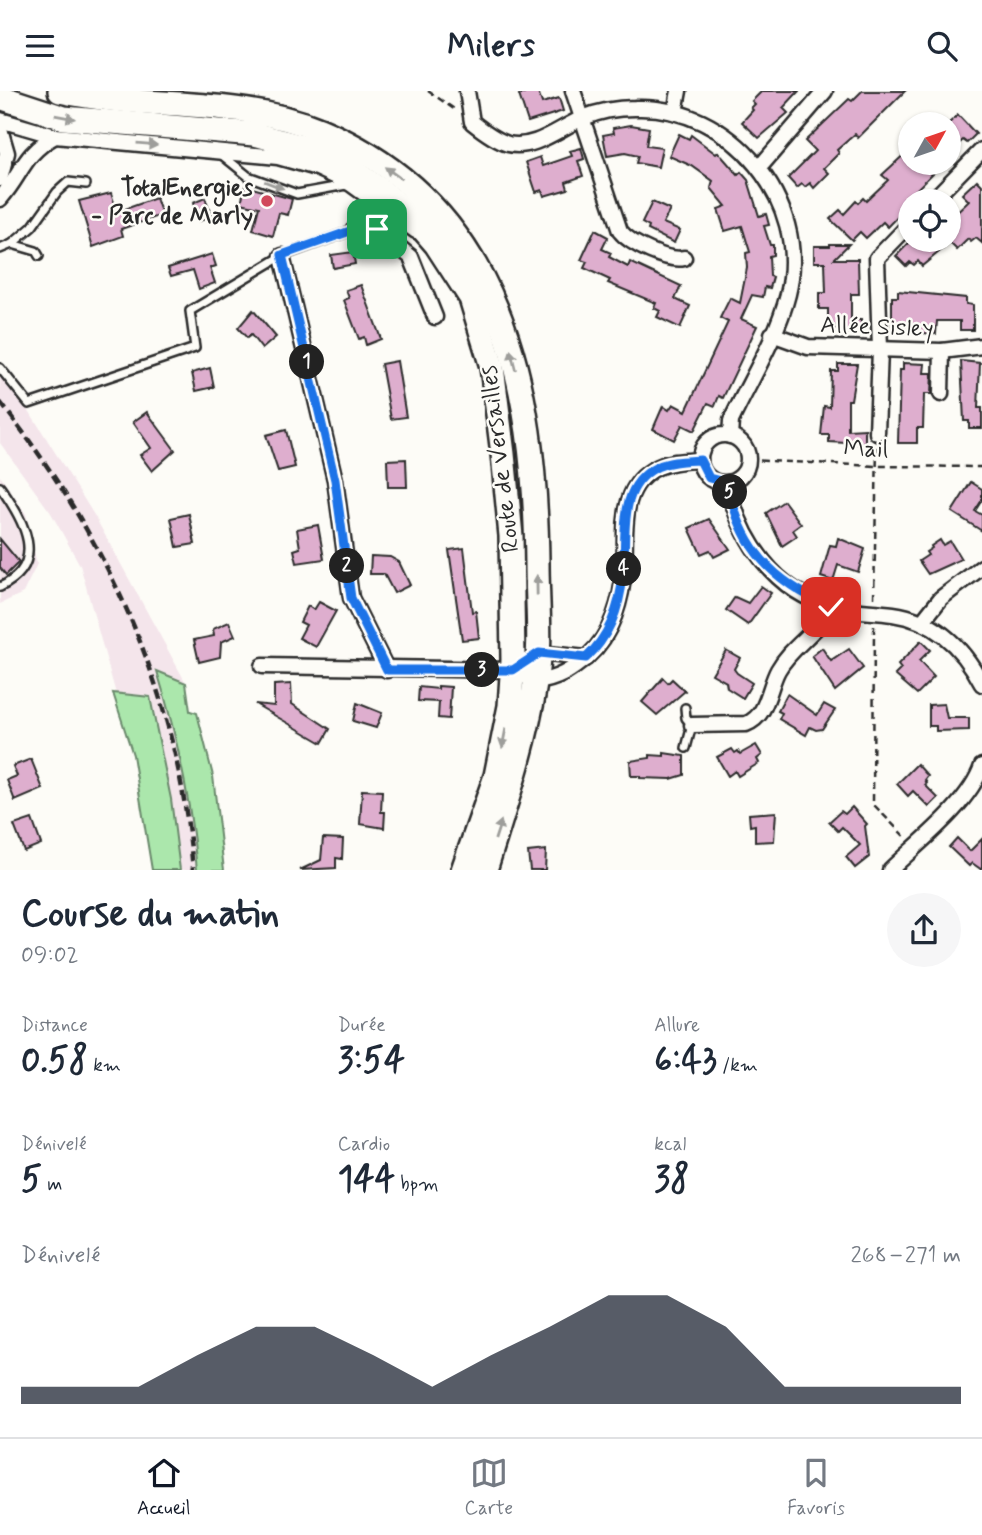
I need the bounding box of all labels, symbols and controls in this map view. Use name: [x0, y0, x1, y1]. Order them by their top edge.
text: Milers: [447, 25, 535, 67]
icon: menu: [21, 27, 59, 65]
icon: search: [923, 27, 961, 65]
one-way arrow: [54, 112, 76, 123]
north arrow: [898, 112, 961, 175]
map controls: [898, 112, 961, 252]
one-way arrow: [137, 139, 159, 150]
one-way arrow: [384, 166, 402, 180]
place label: TotalEnergies - Parc de Marly: [91, 173, 253, 232]
one-way arrow: [263, 180, 284, 191]
button: locate: [898, 189, 961, 252]
marker: TotalEnergies - Parc de Marly: [259, 193, 275, 209]
pin: [347, 199, 407, 259]
icon: arrive: [358, 210, 396, 248]
street label: Allée Sisley: [820, 310, 934, 345]
pin: 1: [290, 345, 324, 379]
one-way arrow: [507, 348, 518, 370]
text: 1: [302, 349, 311, 374]
street label: Route de Versailles: [474, 364, 527, 554]
street label: Mail: [843, 433, 889, 466]
pin: 5: [712, 475, 748, 509]
text: 5: [724, 479, 735, 504]
pin: 2: [330, 549, 364, 583]
pin: 4: [606, 552, 642, 587]
text: 2: [342, 553, 351, 578]
text: 4: [618, 556, 629, 581]
one-way arrow: [532, 574, 543, 596]
pin: [801, 577, 861, 637]
icon: check: [812, 588, 850, 626]
pin: 3: [464, 653, 500, 687]
text: 3: [477, 657, 486, 682]
one-way arrow: [499, 727, 510, 749]
one-way arrow: [493, 819, 503, 840]
text: Course du matin: [21, 890, 279, 939]
button: share: [887, 893, 961, 967]
text: 09:02: [21, 941, 79, 971]
text: Distance: [21, 1013, 88, 1038]
text: Durée: [338, 1013, 386, 1038]
text: Allure: [654, 1013, 700, 1038]
text: 0.58: [21, 1038, 88, 1084]
text: 3:54: [338, 1038, 405, 1084]
text: 6:43: [654, 1038, 717, 1084]
text: km: [88, 1053, 121, 1078]
text: /km: [717, 1053, 758, 1078]
text: Dénivelé: [21, 1132, 87, 1157]
text: Cardio: [338, 1132, 390, 1157]
text: kcal: [654, 1132, 686, 1157]
text: 5: [21, 1157, 42, 1203]
text: 144: [338, 1157, 395, 1203]
text: 38: [654, 1157, 689, 1203]
text: m: [42, 1172, 62, 1197]
text: bpm: [395, 1172, 439, 1197]
text: Dénivelé: [21, 1241, 100, 1271]
text: 268–271 m: [851, 1241, 961, 1271]
tab: Accueil: [137, 1454, 190, 1521]
tab: Carte: [464, 1454, 513, 1521]
tab: Favoris: [787, 1454, 845, 1521]

